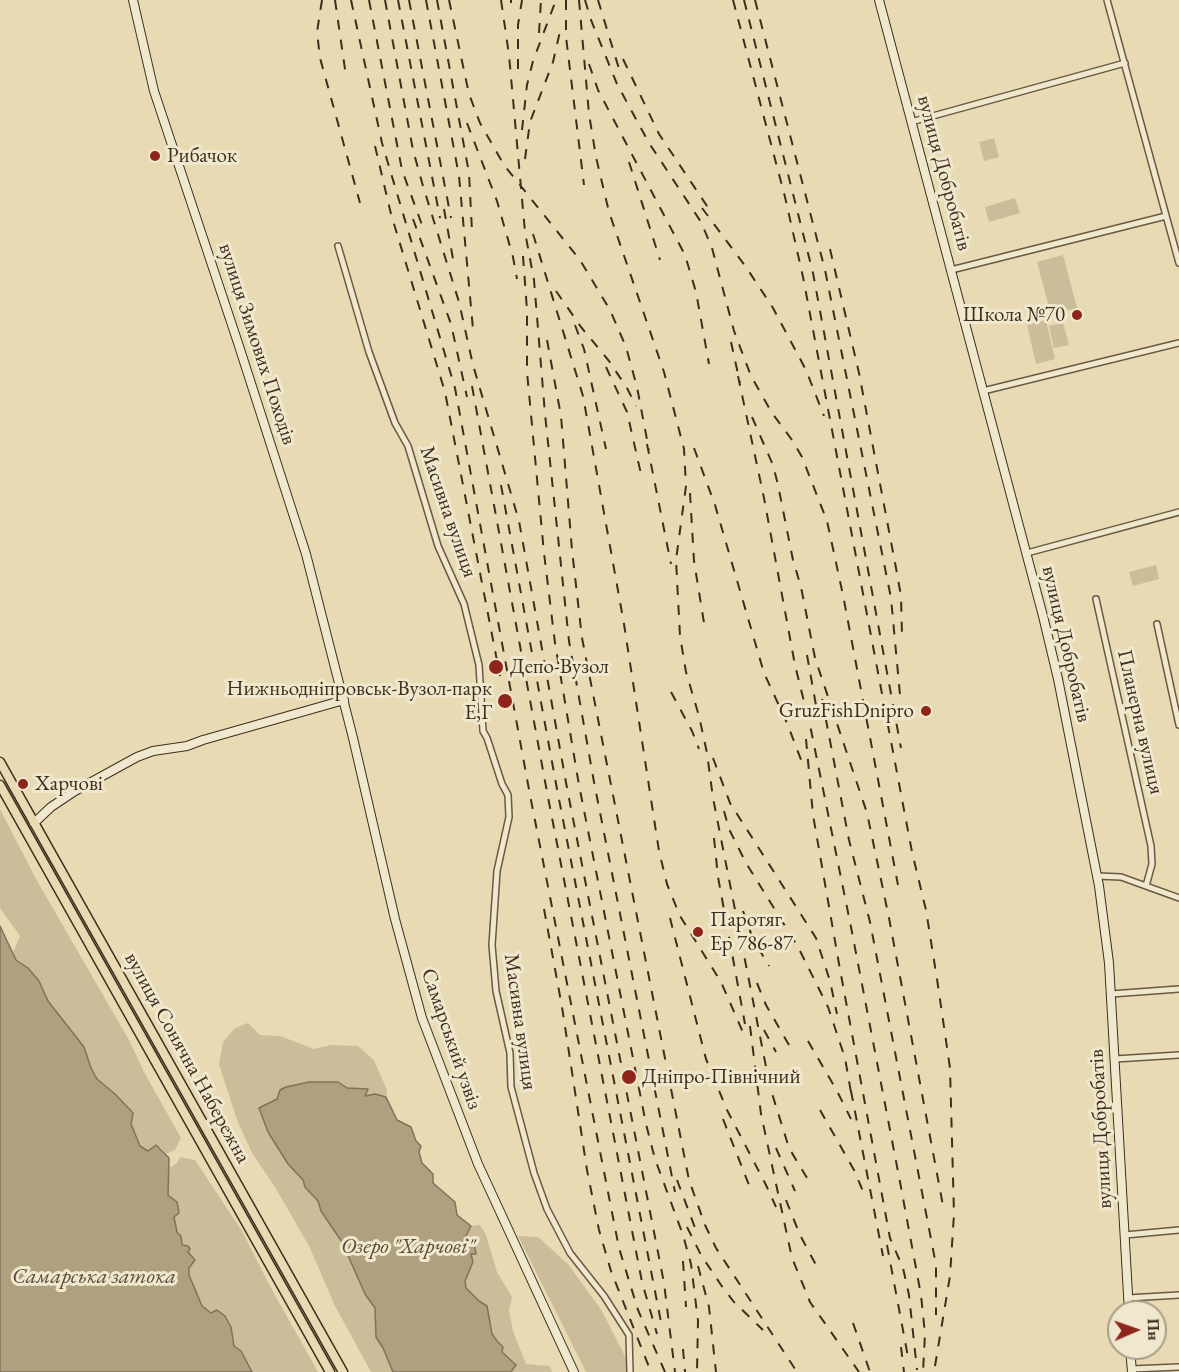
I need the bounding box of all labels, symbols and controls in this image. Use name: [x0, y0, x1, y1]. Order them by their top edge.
street label: вулиця Добробатів: [911, 93, 977, 253]
place label: Рибачок: [167, 143, 237, 169]
marker: Рибачок: [148, 149, 162, 163]
street label: вулиця Зимових Походів: [213, 240, 301, 448]
place label: Школа №70: [963, 302, 1065, 328]
marker: Школа №70: [1070, 308, 1084, 322]
street label: Масивна вулиця: [414, 443, 482, 581]
street label: вулиця Добробатів: [1036, 563, 1096, 725]
street label: Планерна вулиця: [1111, 647, 1169, 797]
place label: Депо-Вузол: [510, 654, 609, 680]
marker: Депо-Вузол: [487, 658, 505, 676]
place label: Нижньодніпровськ-Вузол-парк Е,Г: [226, 676, 492, 726]
marker: Нижньодніпровськ-Вузол-парк Е,Г: [496, 692, 514, 710]
place label: GruzFishDnipro: [779, 698, 914, 724]
marker: GruzFishDnipro: [919, 704, 933, 718]
place label: Харчові: [35, 771, 103, 797]
marker: Харчові: [16, 777, 30, 791]
place label: Паротяг Ер 786-87: [710, 907, 793, 957]
marker: Паротяг Ер 786-87: [691, 925, 705, 939]
street label: вулиця Сонячна Набережна: [118, 948, 256, 1168]
street label: Масивна вулиця: [498, 952, 542, 1092]
street label: Самарський узвіз: [415, 965, 487, 1113]
street label: вулиця Добробатів: [1084, 1049, 1118, 1209]
place label: Дніпро-Північний: [642, 1064, 801, 1090]
marker: Дніпро-Північний: [620, 1068, 638, 1086]
water label: Озеро "Харчові": [341, 1234, 475, 1260]
water label: Самарська затока: [12, 1264, 176, 1290]
north arrow: [1107, 1300, 1167, 1360]
text: Пн: [1143, 1318, 1164, 1341]

